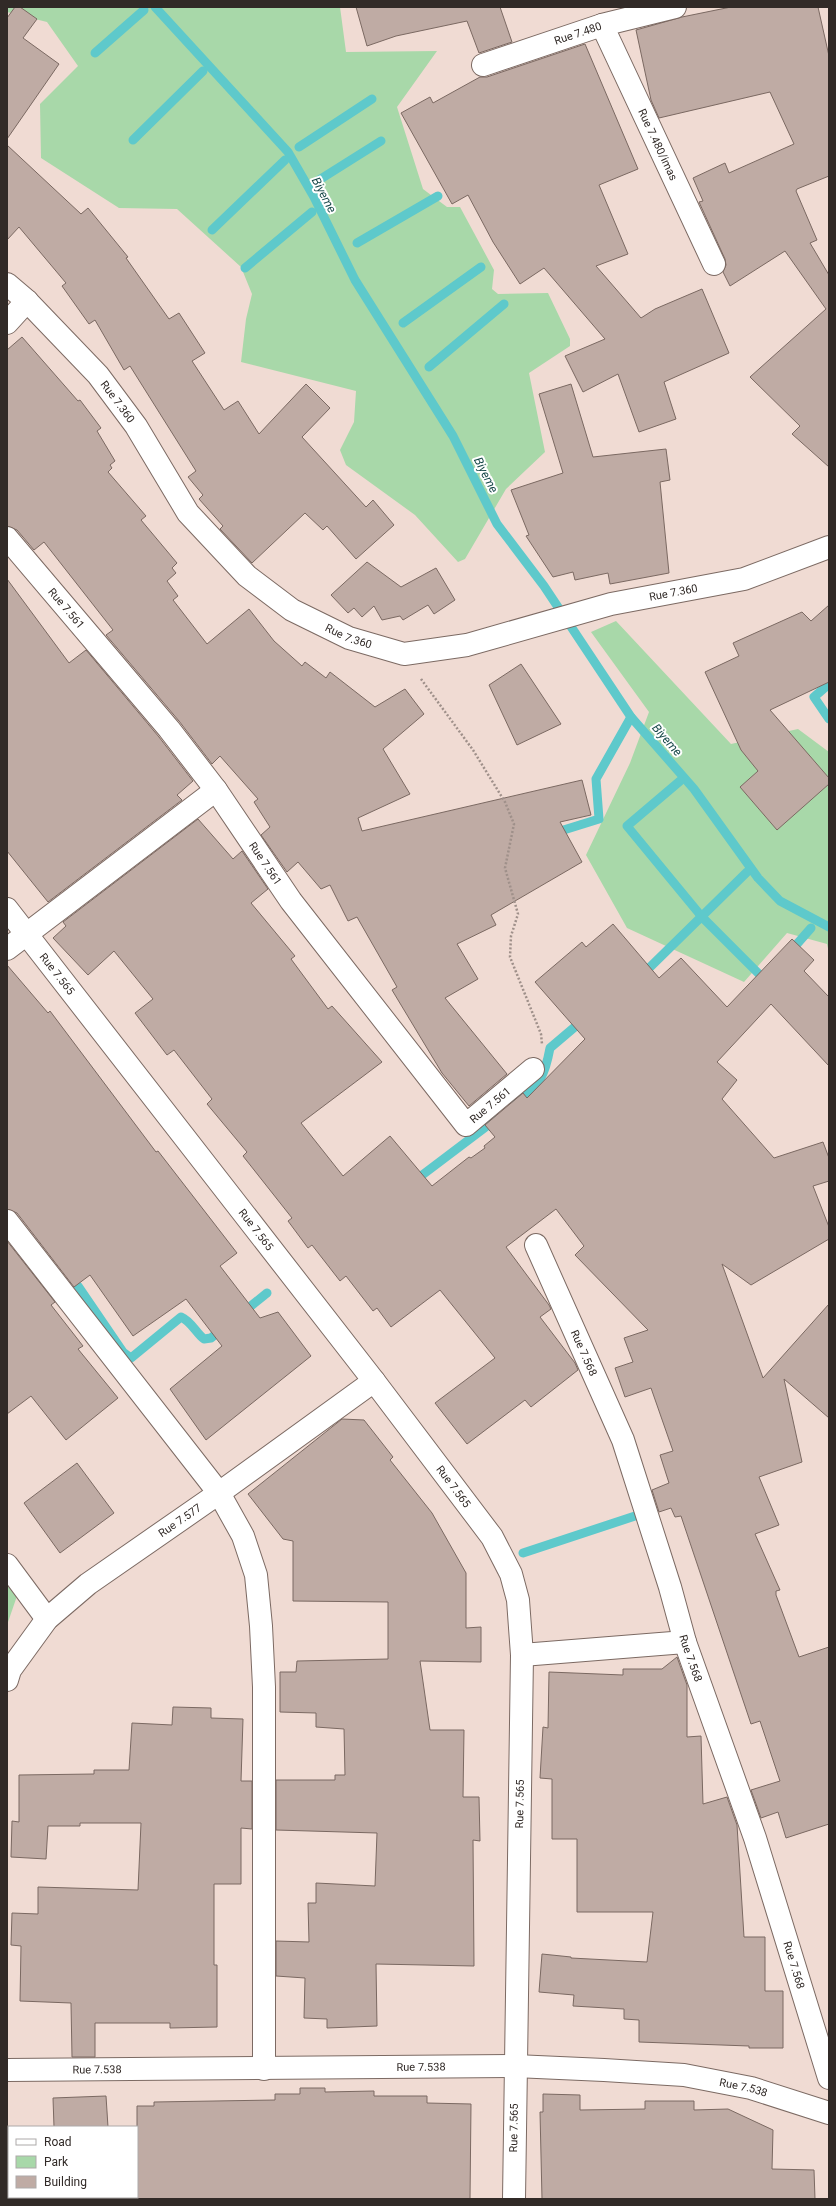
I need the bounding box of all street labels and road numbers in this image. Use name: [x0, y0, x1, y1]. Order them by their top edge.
street label: Rue 7.480: [552, 19, 603, 47]
street label: Rue 7.480/imas: [636, 107, 681, 183]
street label: Rue 7.360: [98, 378, 138, 425]
street label: Rue 7.360: [648, 581, 699, 603]
street label: Rue 7.561: [46, 585, 87, 631]
street label: Rue 7.360: [323, 621, 373, 651]
street label: Rue 7.561: [246, 839, 285, 887]
street label: Rue 7.565: [37, 950, 78, 997]
street label: Rue 7.561: [467, 1084, 513, 1126]
street label: Rue 7.565: [236, 1206, 276, 1253]
street label: Rue 7.568: [568, 1328, 600, 1378]
street label: Rue 7.565: [434, 1463, 474, 1510]
street label: Rue 7.577: [156, 1501, 204, 1540]
street label: Rue 7.568: [677, 1633, 705, 1683]
street label: Rue 7.565: [513, 1779, 527, 1829]
street label: Rue 7.568: [781, 1940, 808, 1990]
street label: Rue 7.538: [396, 2060, 446, 2073]
street label: Rue 7.538: [72, 2063, 122, 2076]
street label: Rue 7.538: [718, 2076, 769, 2099]
street label: Rue 7.565: [507, 2103, 521, 2153]

